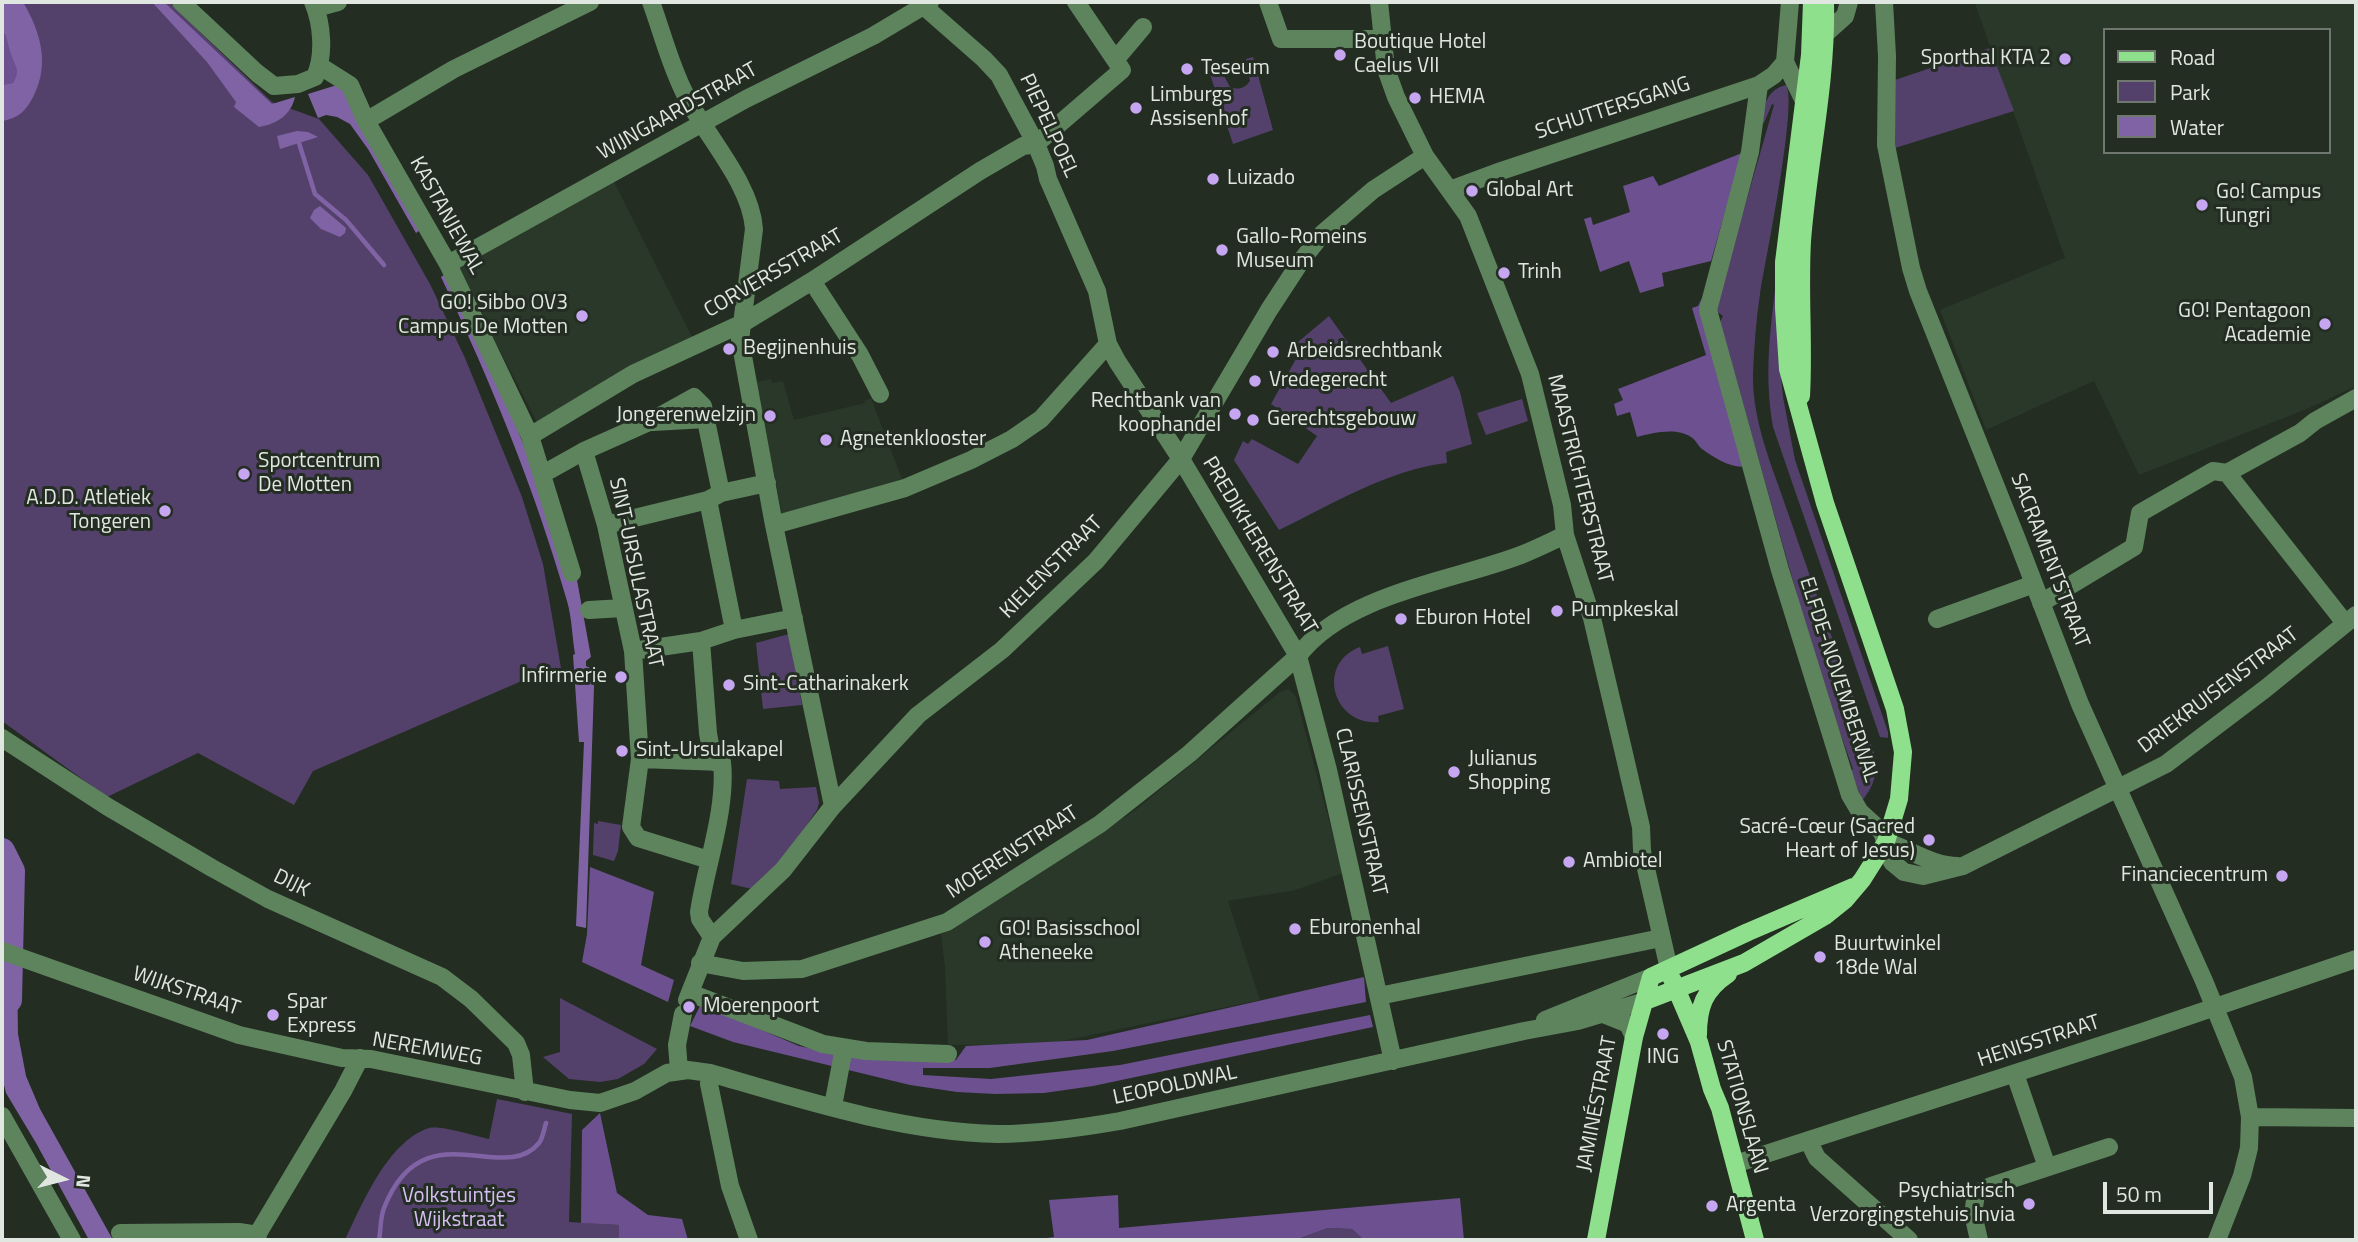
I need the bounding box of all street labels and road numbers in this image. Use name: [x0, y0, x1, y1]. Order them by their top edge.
street label: WIJNGAARDSTRAAT: [594, 58, 762, 166]
street label: PIEPELPOEL: [1013, 70, 1083, 182]
street label: SCHUTTERSGANG: [1532, 72, 1694, 146]
street label: KASTANJEWAL: [403, 153, 489, 279]
street label: CORVERSSTRAAT: [700, 224, 848, 324]
street label: MAASTRICHTERSTRAAT: [1541, 372, 1617, 586]
street label: PREDIKHERENSTRAAT: [1196, 453, 1322, 639]
street label: SACRAMENTSTRAAT: [2004, 470, 2094, 652]
street label: SINT-URSULASTRAAT: [603, 476, 667, 670]
street label: KIELENSTRAAT: [995, 511, 1109, 625]
street label: ELFDE-NOVEMBERWAL: [1793, 574, 1883, 786]
street label: DRIEKRUISENSTRAAT: [2134, 622, 2304, 760]
street label: CLARISSENSTRAAT: [1328, 726, 1392, 898]
street label: MOERENSTRAAT: [942, 801, 1084, 905]
street label: DIJK: [269, 865, 313, 903]
street label: WIJKSTRAAT: [129, 962, 243, 1022]
street label: HENISSTRAAT: [1975, 1010, 2103, 1074]
street label: NEREMWEG: [370, 1028, 484, 1072]
street label: JAMINÉSTRAAT: [1573, 1034, 1623, 1174]
street label: STATIONSLAAN: [1710, 1037, 1772, 1177]
street label: LEOPOLDWAL: [1111, 1061, 1239, 1111]

